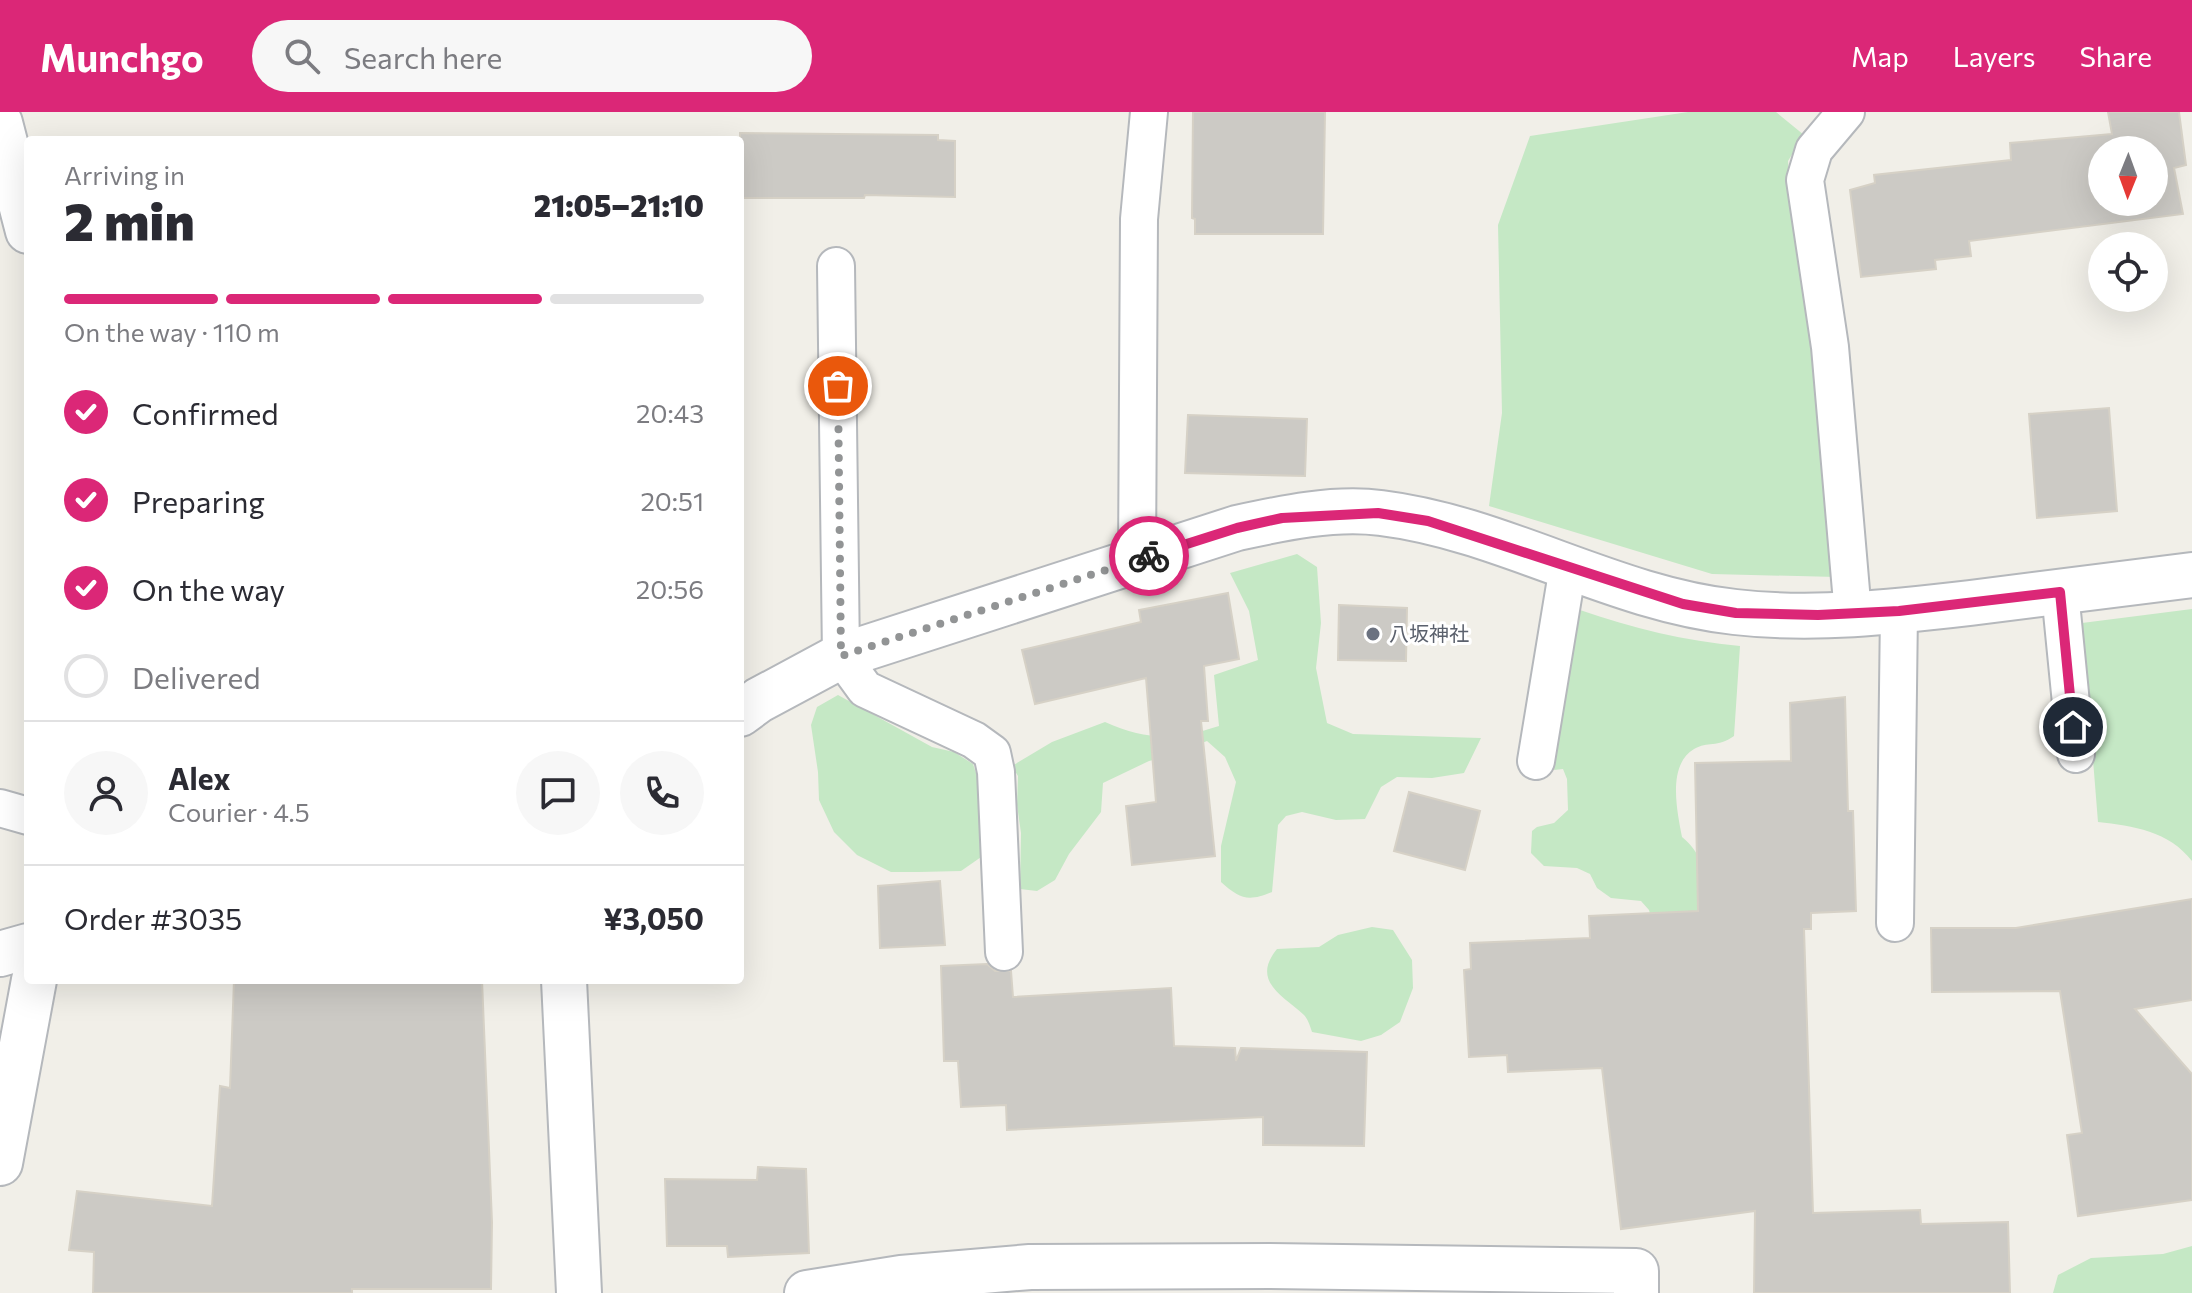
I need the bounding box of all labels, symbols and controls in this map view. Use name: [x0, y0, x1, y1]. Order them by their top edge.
search box: [252, 20, 812, 92]
text: Munchgo: [40, 33, 204, 80]
icon: search: [280, 34, 324, 78]
text: Search here: [344, 38, 502, 75]
text: Map: [1851, 39, 1909, 73]
text: Layers: [1953, 39, 2035, 73]
text: Share: [2079, 39, 2152, 73]
north arrow: [2088, 136, 2168, 216]
map controls: [2088, 136, 2168, 312]
text: Arriving in: [64, 159, 185, 190]
text: 21:05–21:10: [534, 186, 704, 223]
text: 2 min: [64, 188, 195, 252]
button: locate: [2088, 232, 2168, 312]
text: On the way · 110 m: [64, 316, 280, 347]
pin: [804, 352, 872, 420]
icon: bag: [816, 364, 860, 408]
icon: check: [64, 390, 108, 434]
text: Confirmed: [132, 394, 279, 431]
text: 20:43: [636, 397, 704, 428]
icon: check: [64, 478, 108, 522]
text: Preparing: [132, 482, 265, 519]
text: 20:51: [641, 485, 704, 516]
courier: [1109, 516, 1189, 596]
icon: bike: [1127, 534, 1171, 578]
icon: check: [64, 566, 108, 610]
text: On the way: [132, 570, 285, 607]
text: 20:56: [636, 573, 704, 604]
place label: 八坂神社: [1389, 621, 1469, 645]
marker: 八坂神社: [1364, 625, 1382, 643]
text: Delivered: [132, 658, 261, 695]
pin: [2039, 693, 2107, 761]
icon: home: [2051, 705, 2095, 749]
button: person: [64, 751, 148, 835]
button: chat: [516, 751, 600, 835]
button: phone: [620, 751, 704, 835]
text: Alex: [168, 759, 231, 796]
text: Courier · 4.5: [168, 796, 310, 827]
text: Order #3035: [64, 899, 242, 936]
text: ¥3,050: [603, 899, 704, 936]

